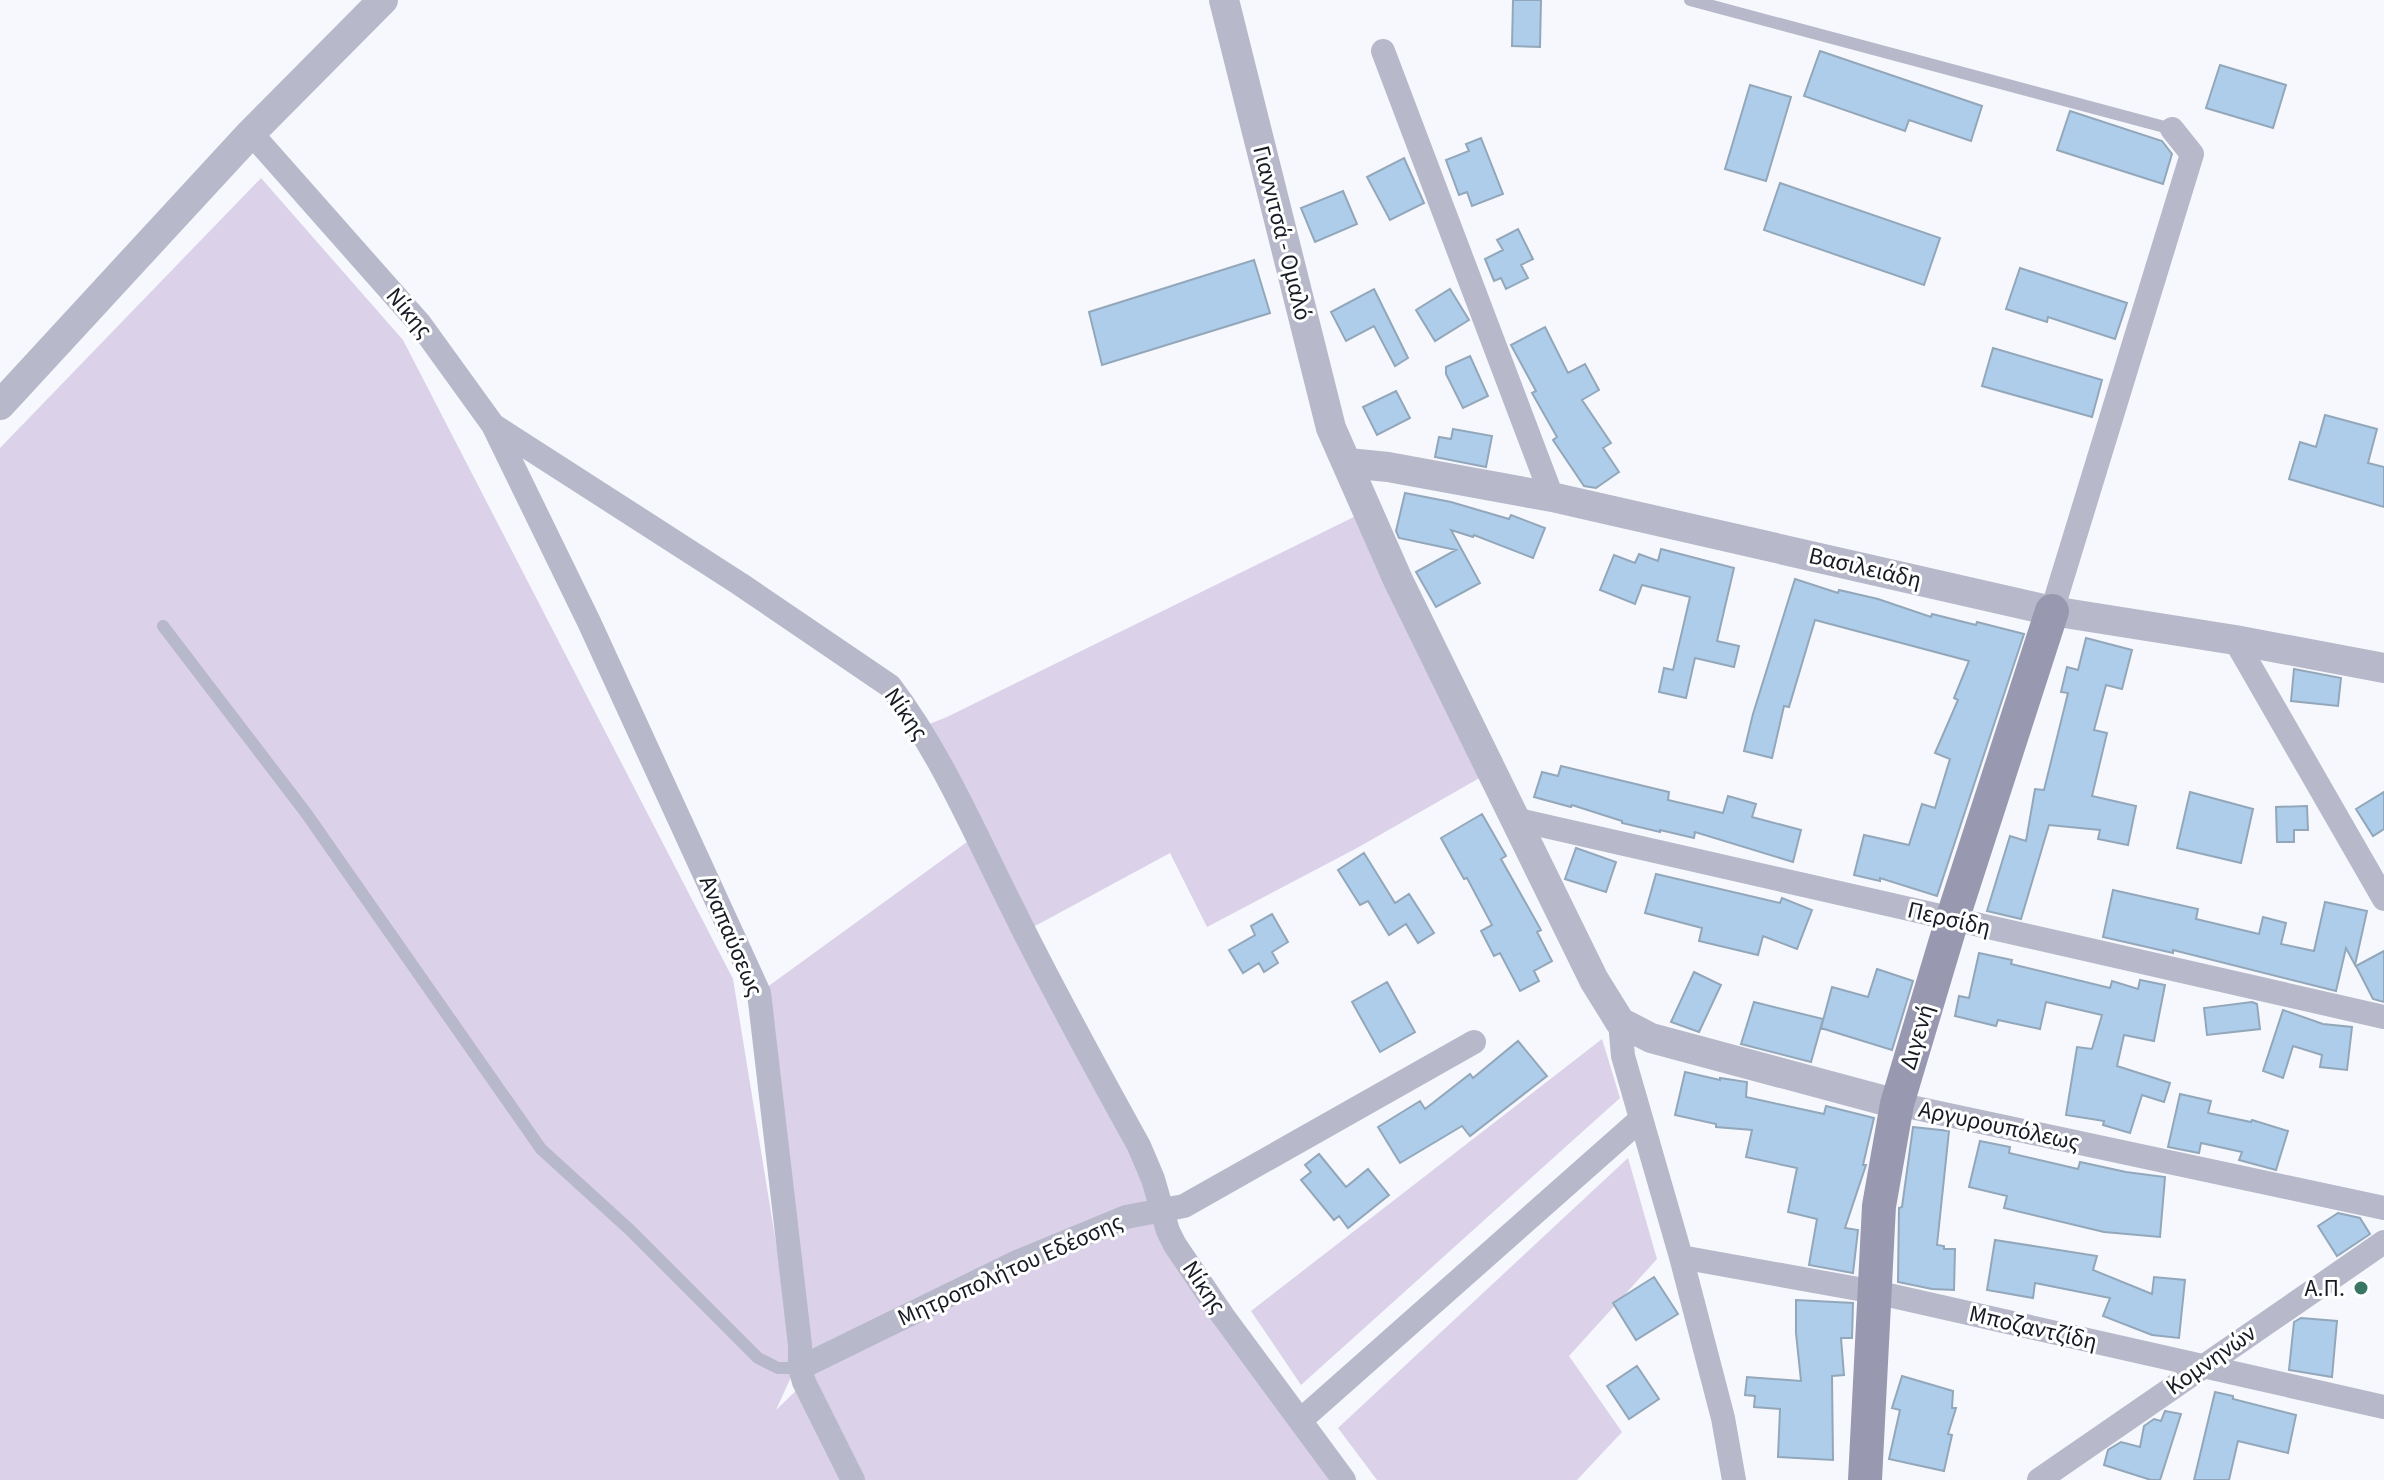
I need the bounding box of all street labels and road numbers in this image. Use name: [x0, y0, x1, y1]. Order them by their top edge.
street label: Γιαννιτσά - Ομαλό: [1243, 142, 1321, 324]
street label: Νίκης: [377, 280, 441, 346]
street label: Βασιλειάδη: [1805, 538, 1925, 598]
street label: Νίκης: [875, 681, 937, 747]
street label: Αναπαύσεως: [690, 870, 772, 1002]
street label: Περσίδη: [1904, 892, 1994, 946]
street label: Διγενή: [1890, 1000, 1944, 1074]
street label: Αργυρουπόλεως: [1915, 1092, 2083, 1160]
street label: Μητροπολήτου Εδέσσης: [892, 1205, 1128, 1335]
street label: Νίκης: [1174, 1254, 1234, 1320]
street label: Μποζαντζίδη: [1965, 1296, 2101, 1360]
street label: Κομνηνών: [2159, 1316, 2263, 1404]

